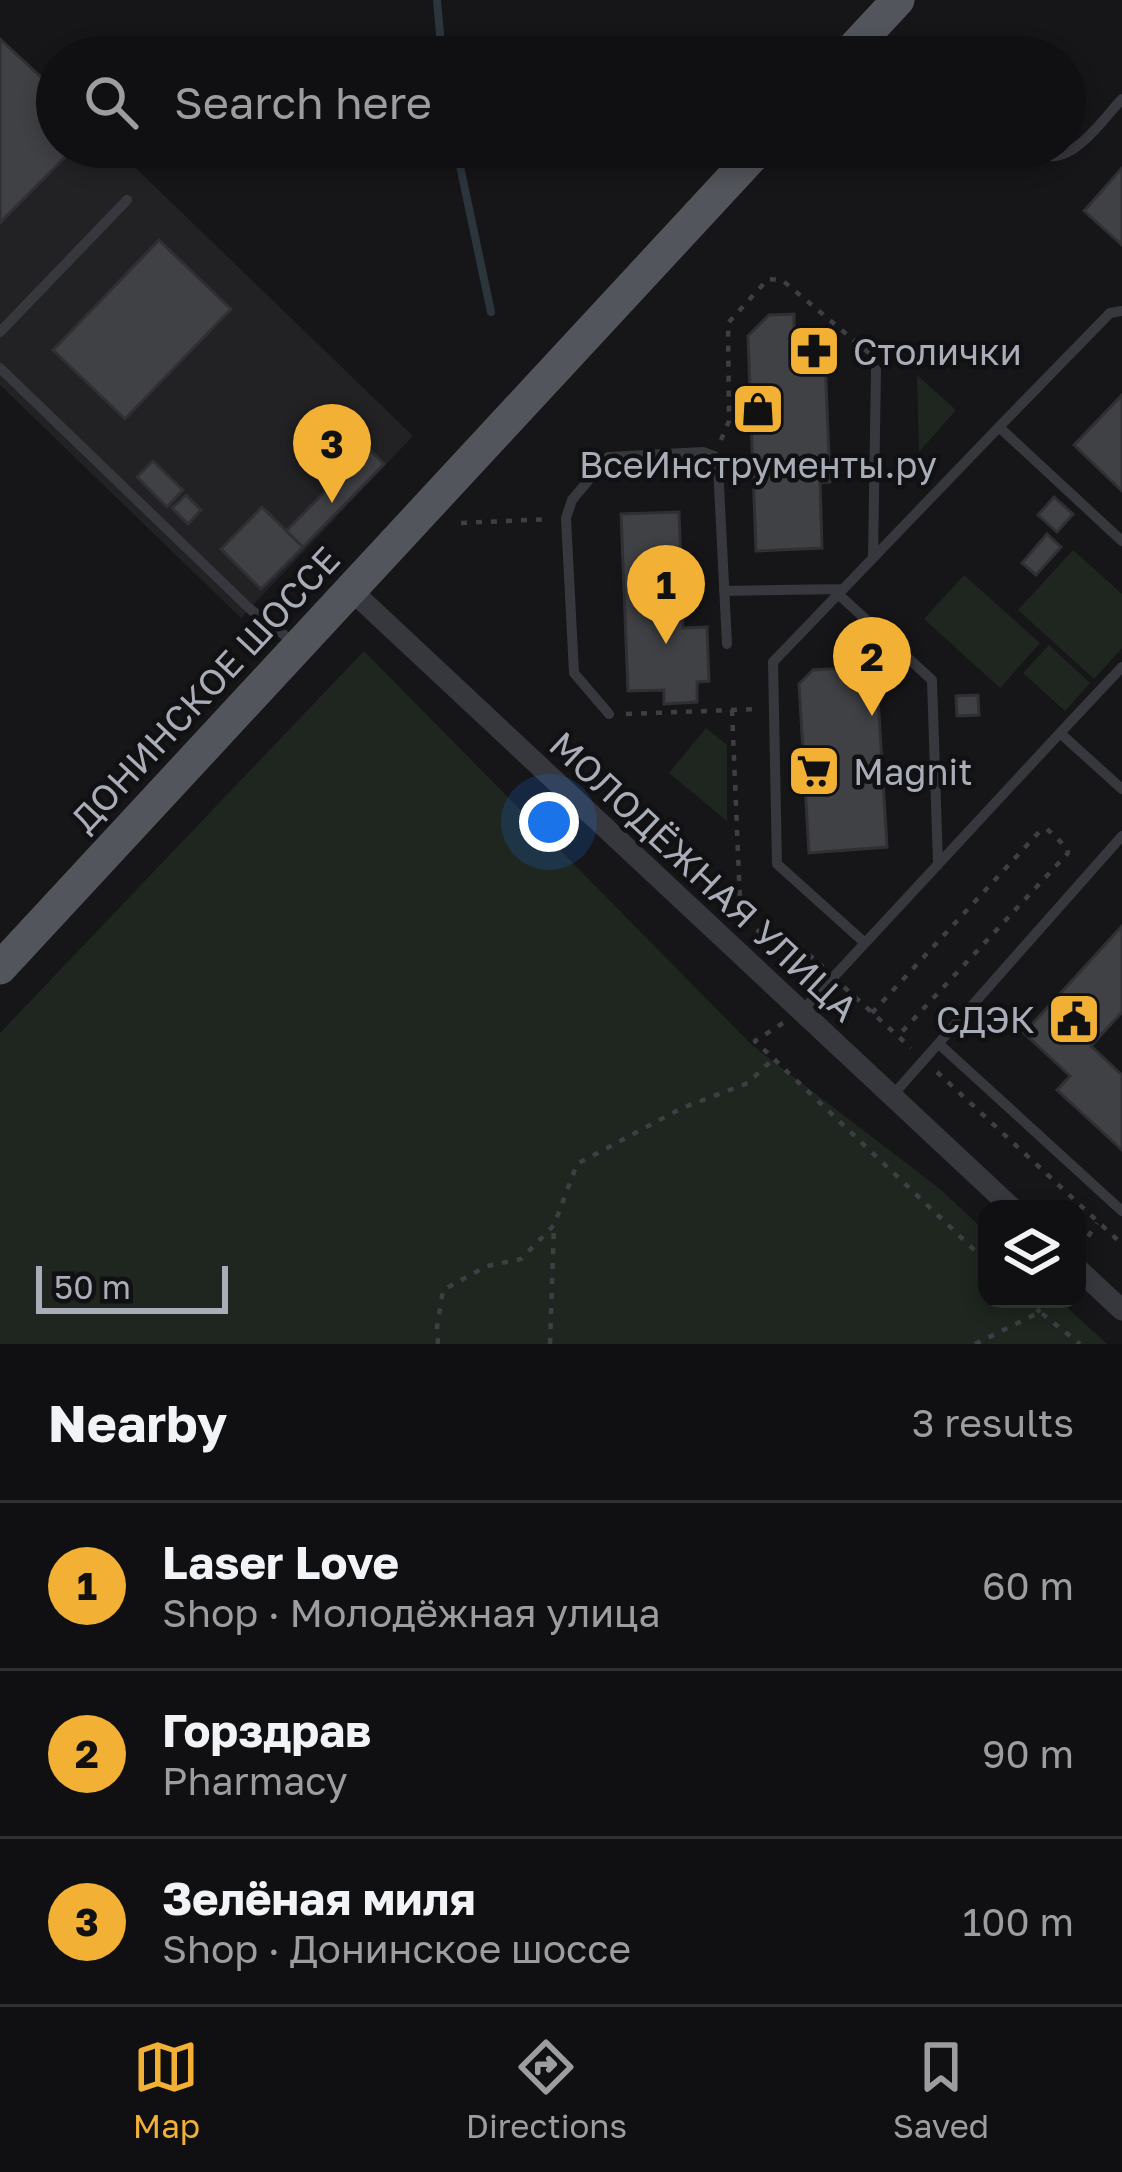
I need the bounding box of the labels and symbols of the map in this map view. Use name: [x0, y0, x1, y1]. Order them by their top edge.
pharmacy icon: Столички: [786, 323, 842, 379]
place label: Столички: [853, 330, 1022, 373]
shop icon: ВсеИнструменты.ру: [730, 381, 786, 437]
pin: 3: [293, 404, 371, 503]
place label: ВсеИнструменты.ру: [579, 443, 937, 486]
street label: ДОНИНСКОЕ ШОССЕ: [62, 538, 348, 840]
pin: 1: [627, 545, 705, 644]
pin: 2: [833, 617, 911, 716]
street label: МОЛОДЁЖНАЯ УЛИЦА: [541, 722, 867, 1030]
supermarket icon: Magnit: [786, 743, 842, 799]
place label: Magnit: [853, 750, 973, 793]
your location: [519, 792, 579, 852]
public building icon: СДЭК: [1046, 991, 1102, 1047]
place label: СДЭК: [936, 998, 1035, 1041]
scale bar: [36, 1260, 228, 1313]

